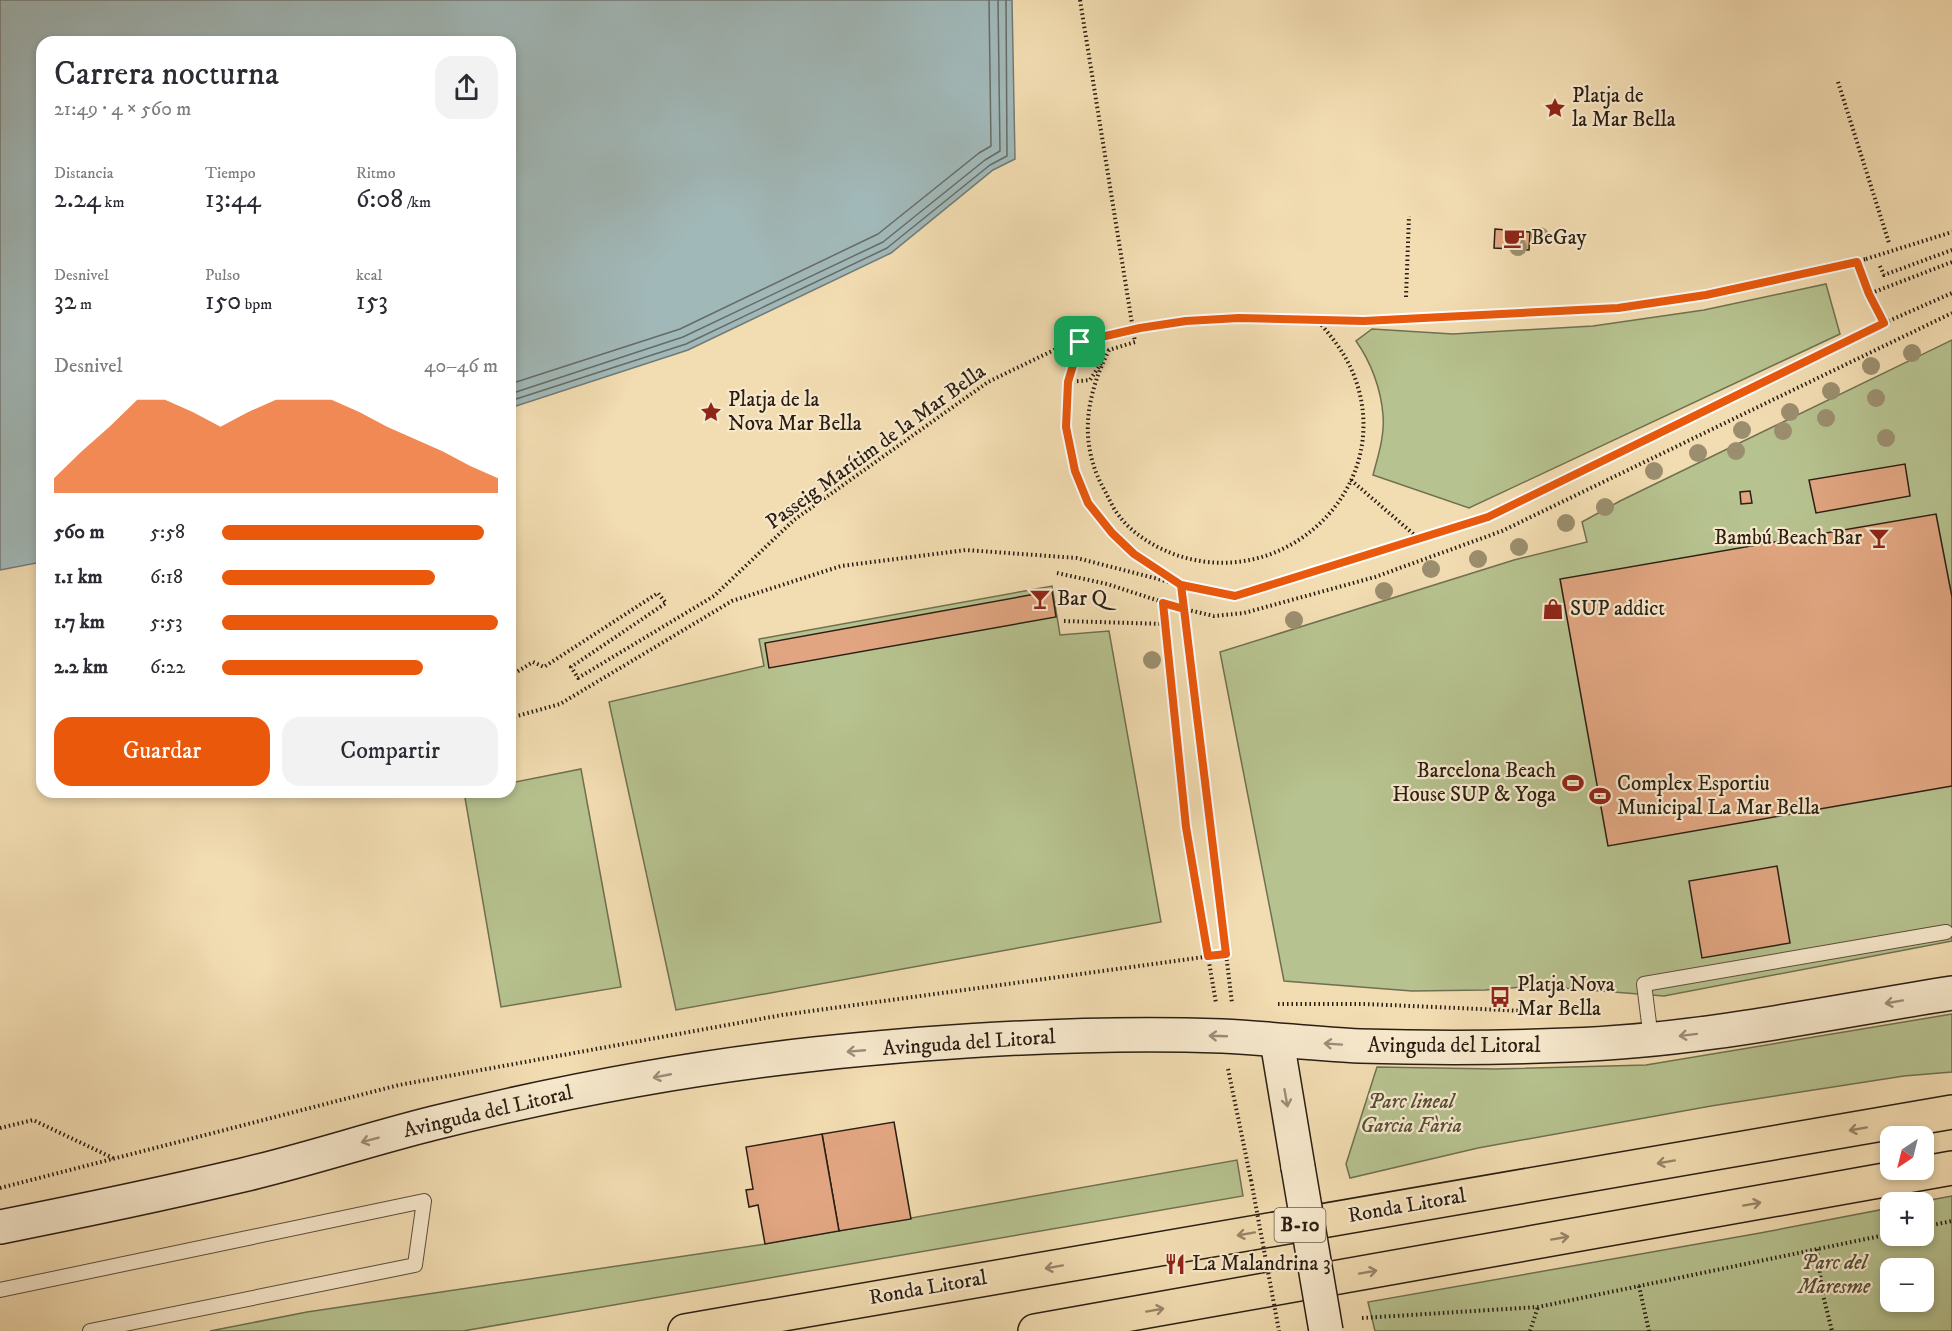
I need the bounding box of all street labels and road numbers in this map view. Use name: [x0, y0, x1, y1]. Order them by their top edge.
street label: Passeig Marítim de la Mar Bella: [761, 359, 991, 535]
street label: Avinguda del Litoral: [882, 1024, 1057, 1062]
street label: Avinguda del Litoral: [1367, 1033, 1541, 1059]
street label: Avinguda del Litoral: [401, 1080, 576, 1144]
street label: Ronda Litoral: [1346, 1183, 1469, 1229]
road number: B-10: [1274, 1208, 1326, 1242]
street label: Ronda Litoral: [867, 1265, 990, 1311]

